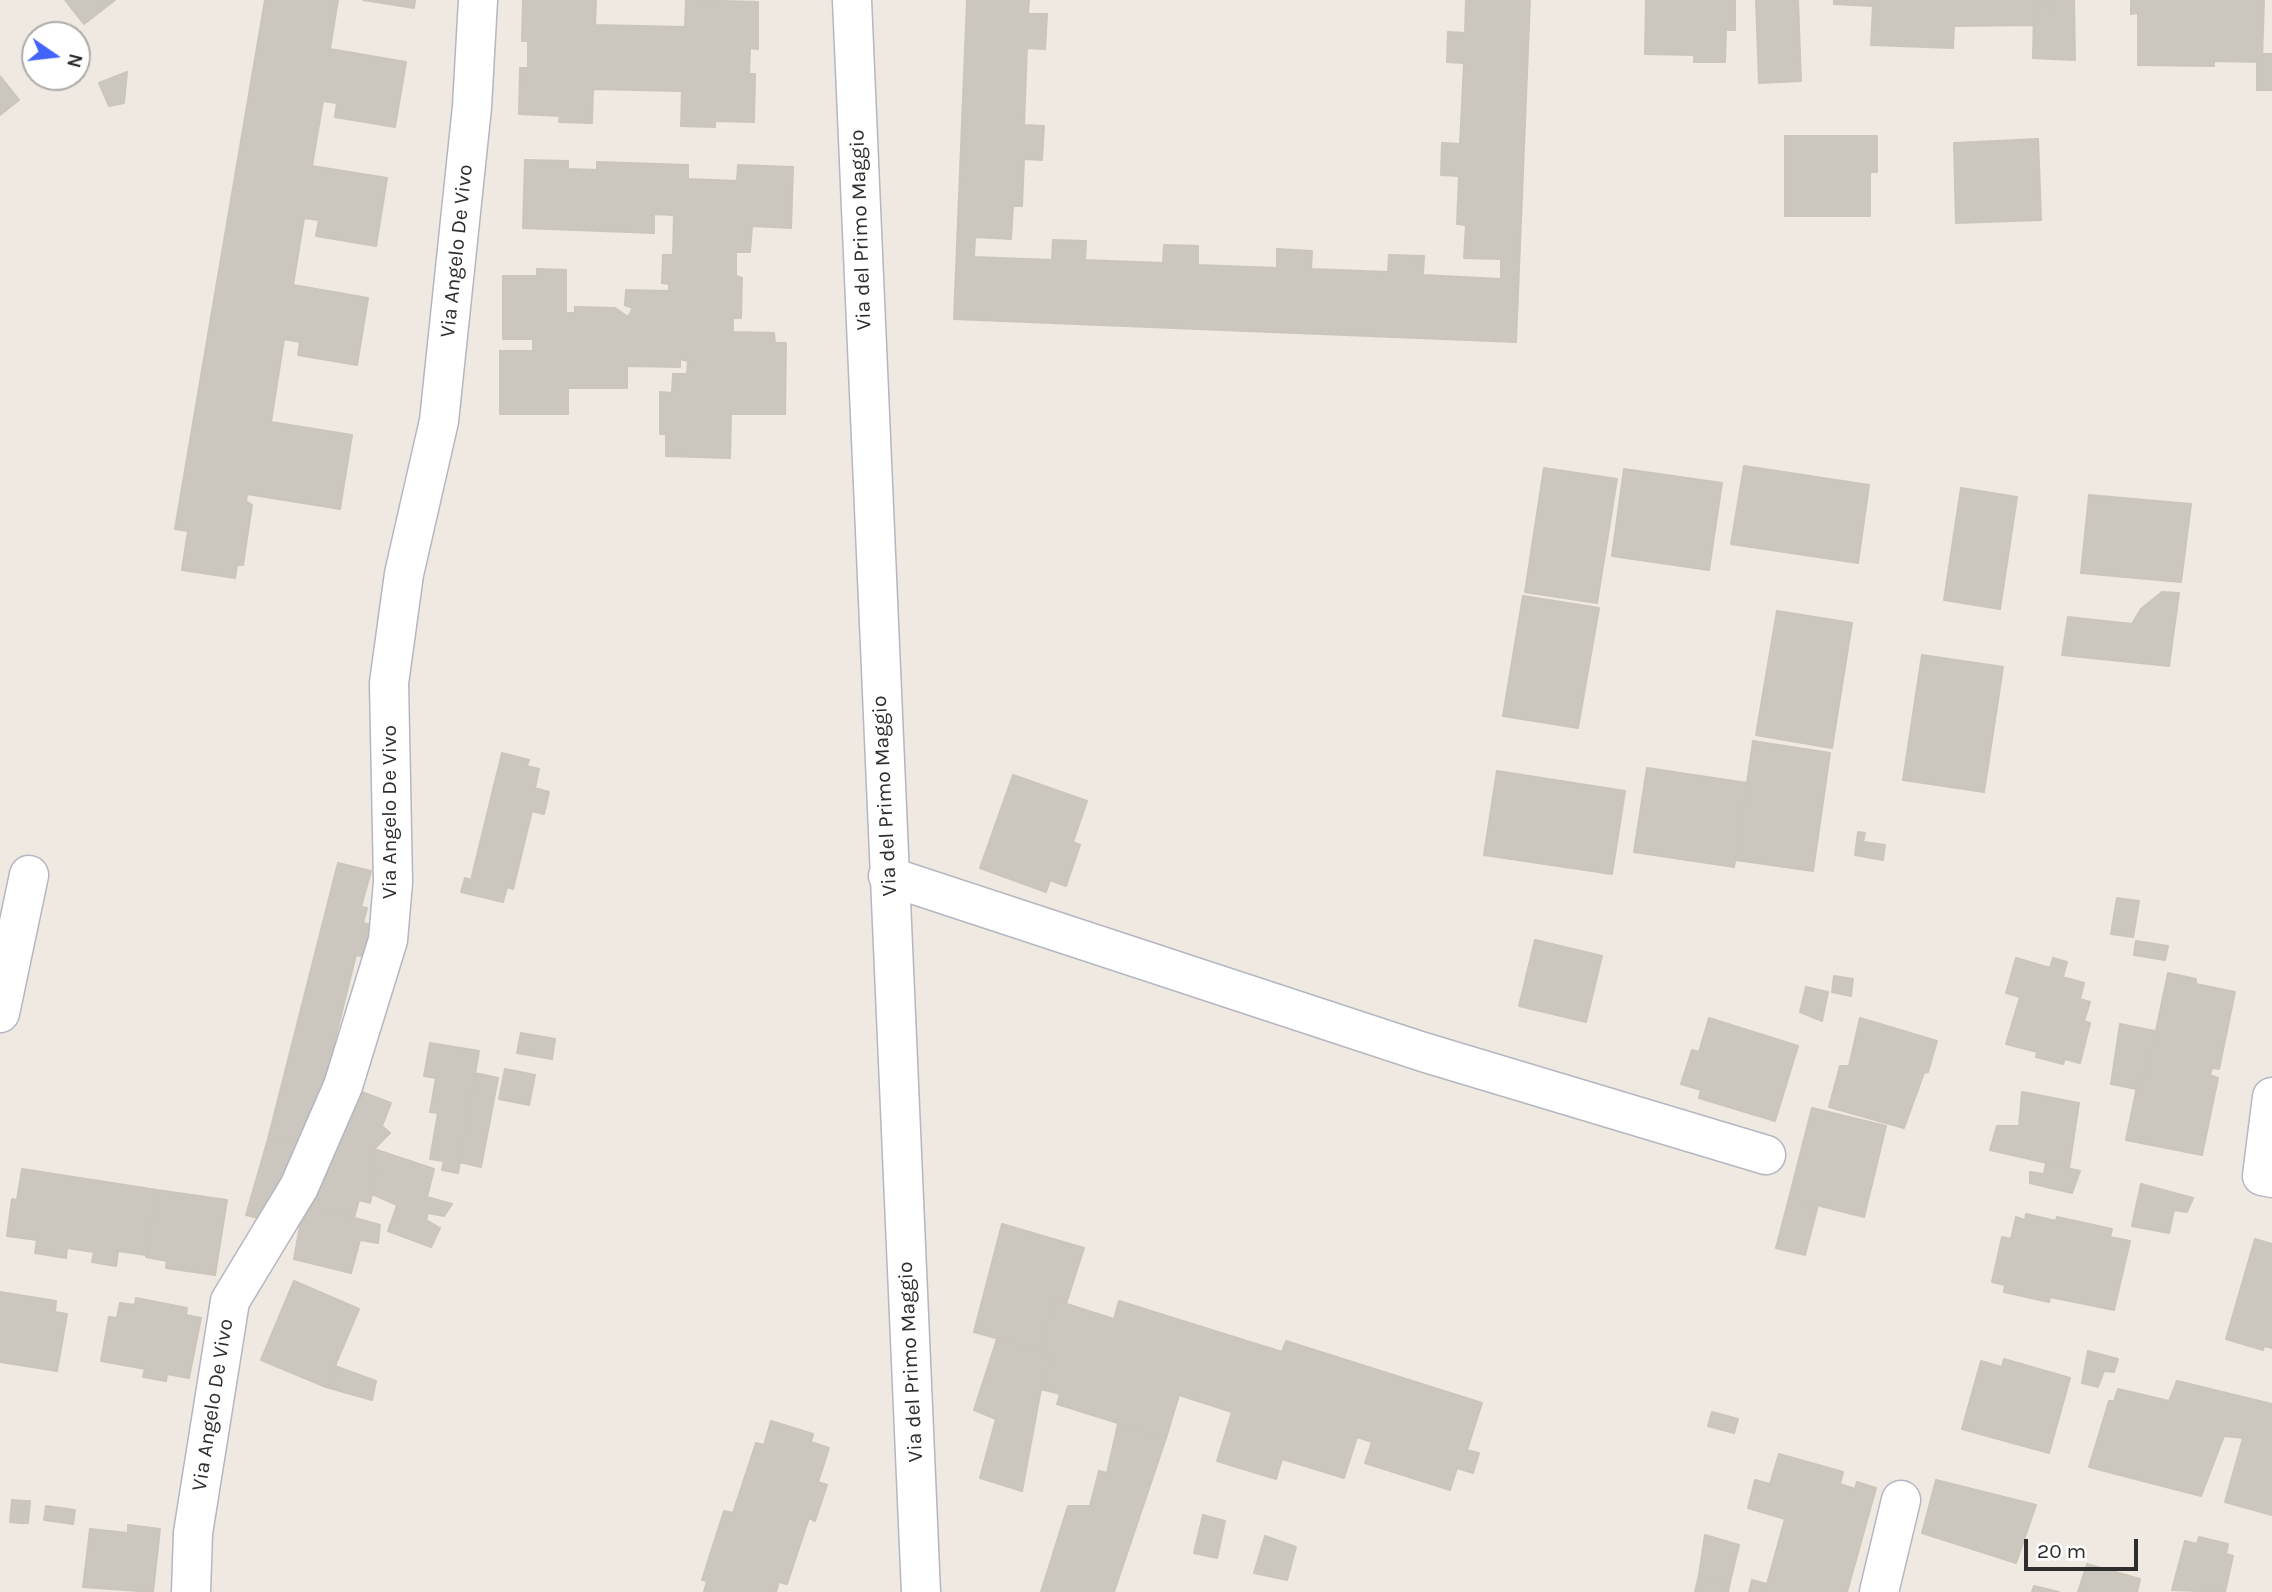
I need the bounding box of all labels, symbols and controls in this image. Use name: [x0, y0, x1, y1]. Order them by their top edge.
north arrow: [21, 21, 91, 91]
text: N: [62, 51, 87, 70]
street label: Via del Primo Maggio: [845, 129, 877, 331]
street label: Via Angelo De Vivo: [435, 163, 479, 339]
street label: Via del Primo Maggio: [867, 695, 903, 897]
street label: Via Angelo De Vivo: [377, 725, 403, 899]
street label: Via del Primo Maggio: [893, 1261, 929, 1463]
street label: Via Angelo De Vivo: [187, 1317, 239, 1493]
scale bar: [2027, 1526, 2141, 1570]
text: 20 m: [2037, 1539, 2086, 1563]

